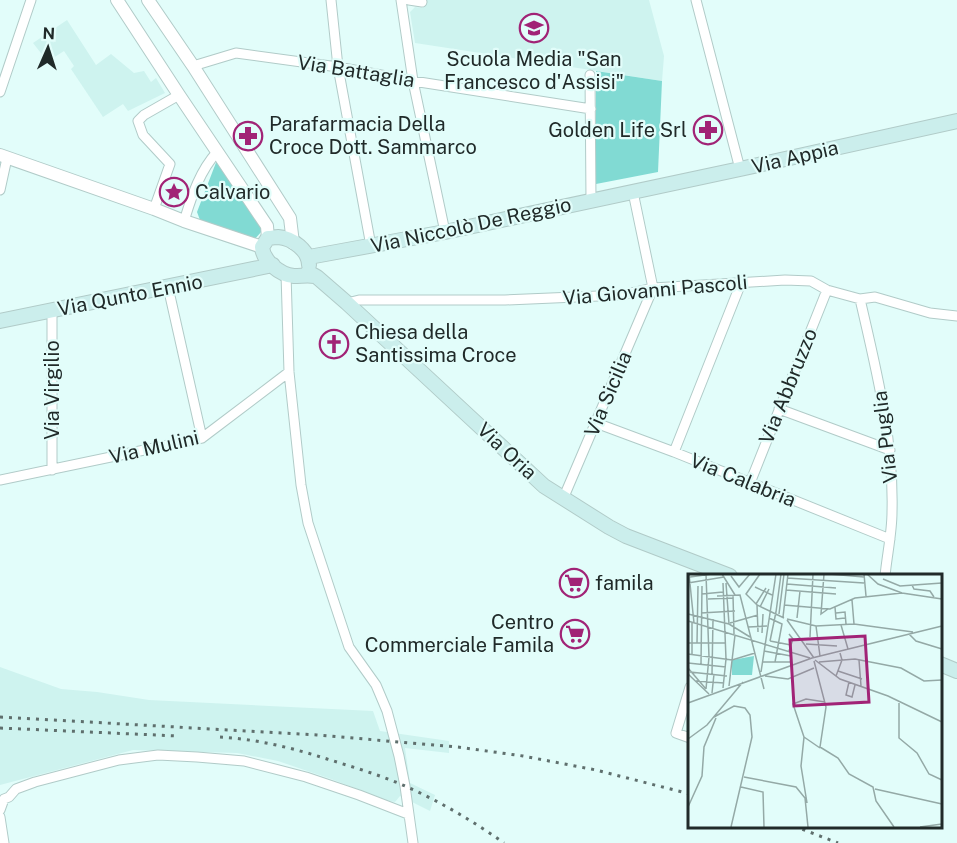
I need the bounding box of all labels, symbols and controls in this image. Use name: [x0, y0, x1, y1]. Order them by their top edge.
school or university icon: Scuola Media "San Francesco d'Assisi": [518, 12, 550, 44]
north arrow: [18, 18, 78, 78]
text: N: [42, 24, 56, 43]
place label: Scuola Media "San Francesco d'Assisi": [444, 47, 624, 94]
street label: Via Battaglia: [296, 50, 416, 92]
place label: Parafarmacia Della Croce Dott. Sammarco: [269, 112, 477, 159]
pharmacy icon: Golden Life Srl: [692, 114, 724, 146]
place label: Golden Life Srl: [548, 118, 687, 142]
pharmacy icon: Parafarmacia Della Croce Dott. Sammarco: [232, 120, 264, 152]
street label: Via Appia: [749, 135, 841, 179]
place icon: Calvario: [158, 176, 190, 208]
place label: Calvario: [195, 180, 270, 204]
street label: Via Niccolò De Reggio: [369, 192, 573, 258]
street label: Via Qunto Ennio: [55, 269, 205, 321]
street label: Via Giovanni Pascoli: [562, 270, 748, 310]
place label: Chiesa della Santissima Croce: [355, 320, 517, 367]
street label: Via Abbruzzo: [754, 325, 822, 447]
church icon: Chiesa della Santissima Croce: [318, 328, 350, 360]
street label: Via Virgilio: [40, 340, 64, 440]
street label: Via Sicilia: [579, 348, 637, 440]
street label: Via Puglia: [867, 389, 903, 485]
street label: Via Oria: [472, 417, 542, 485]
street label: Via Mulini: [107, 425, 201, 469]
street label: Via Calabria: [687, 448, 799, 512]
supermarket icon: famila: [558, 567, 590, 599]
place label: famila: [595, 571, 653, 595]
inset map: [688, 574, 942, 828]
place label: Centro Commerciale Famila: [365, 610, 554, 657]
supermarket icon: Centro Commerciale Famila: [559, 618, 591, 650]

